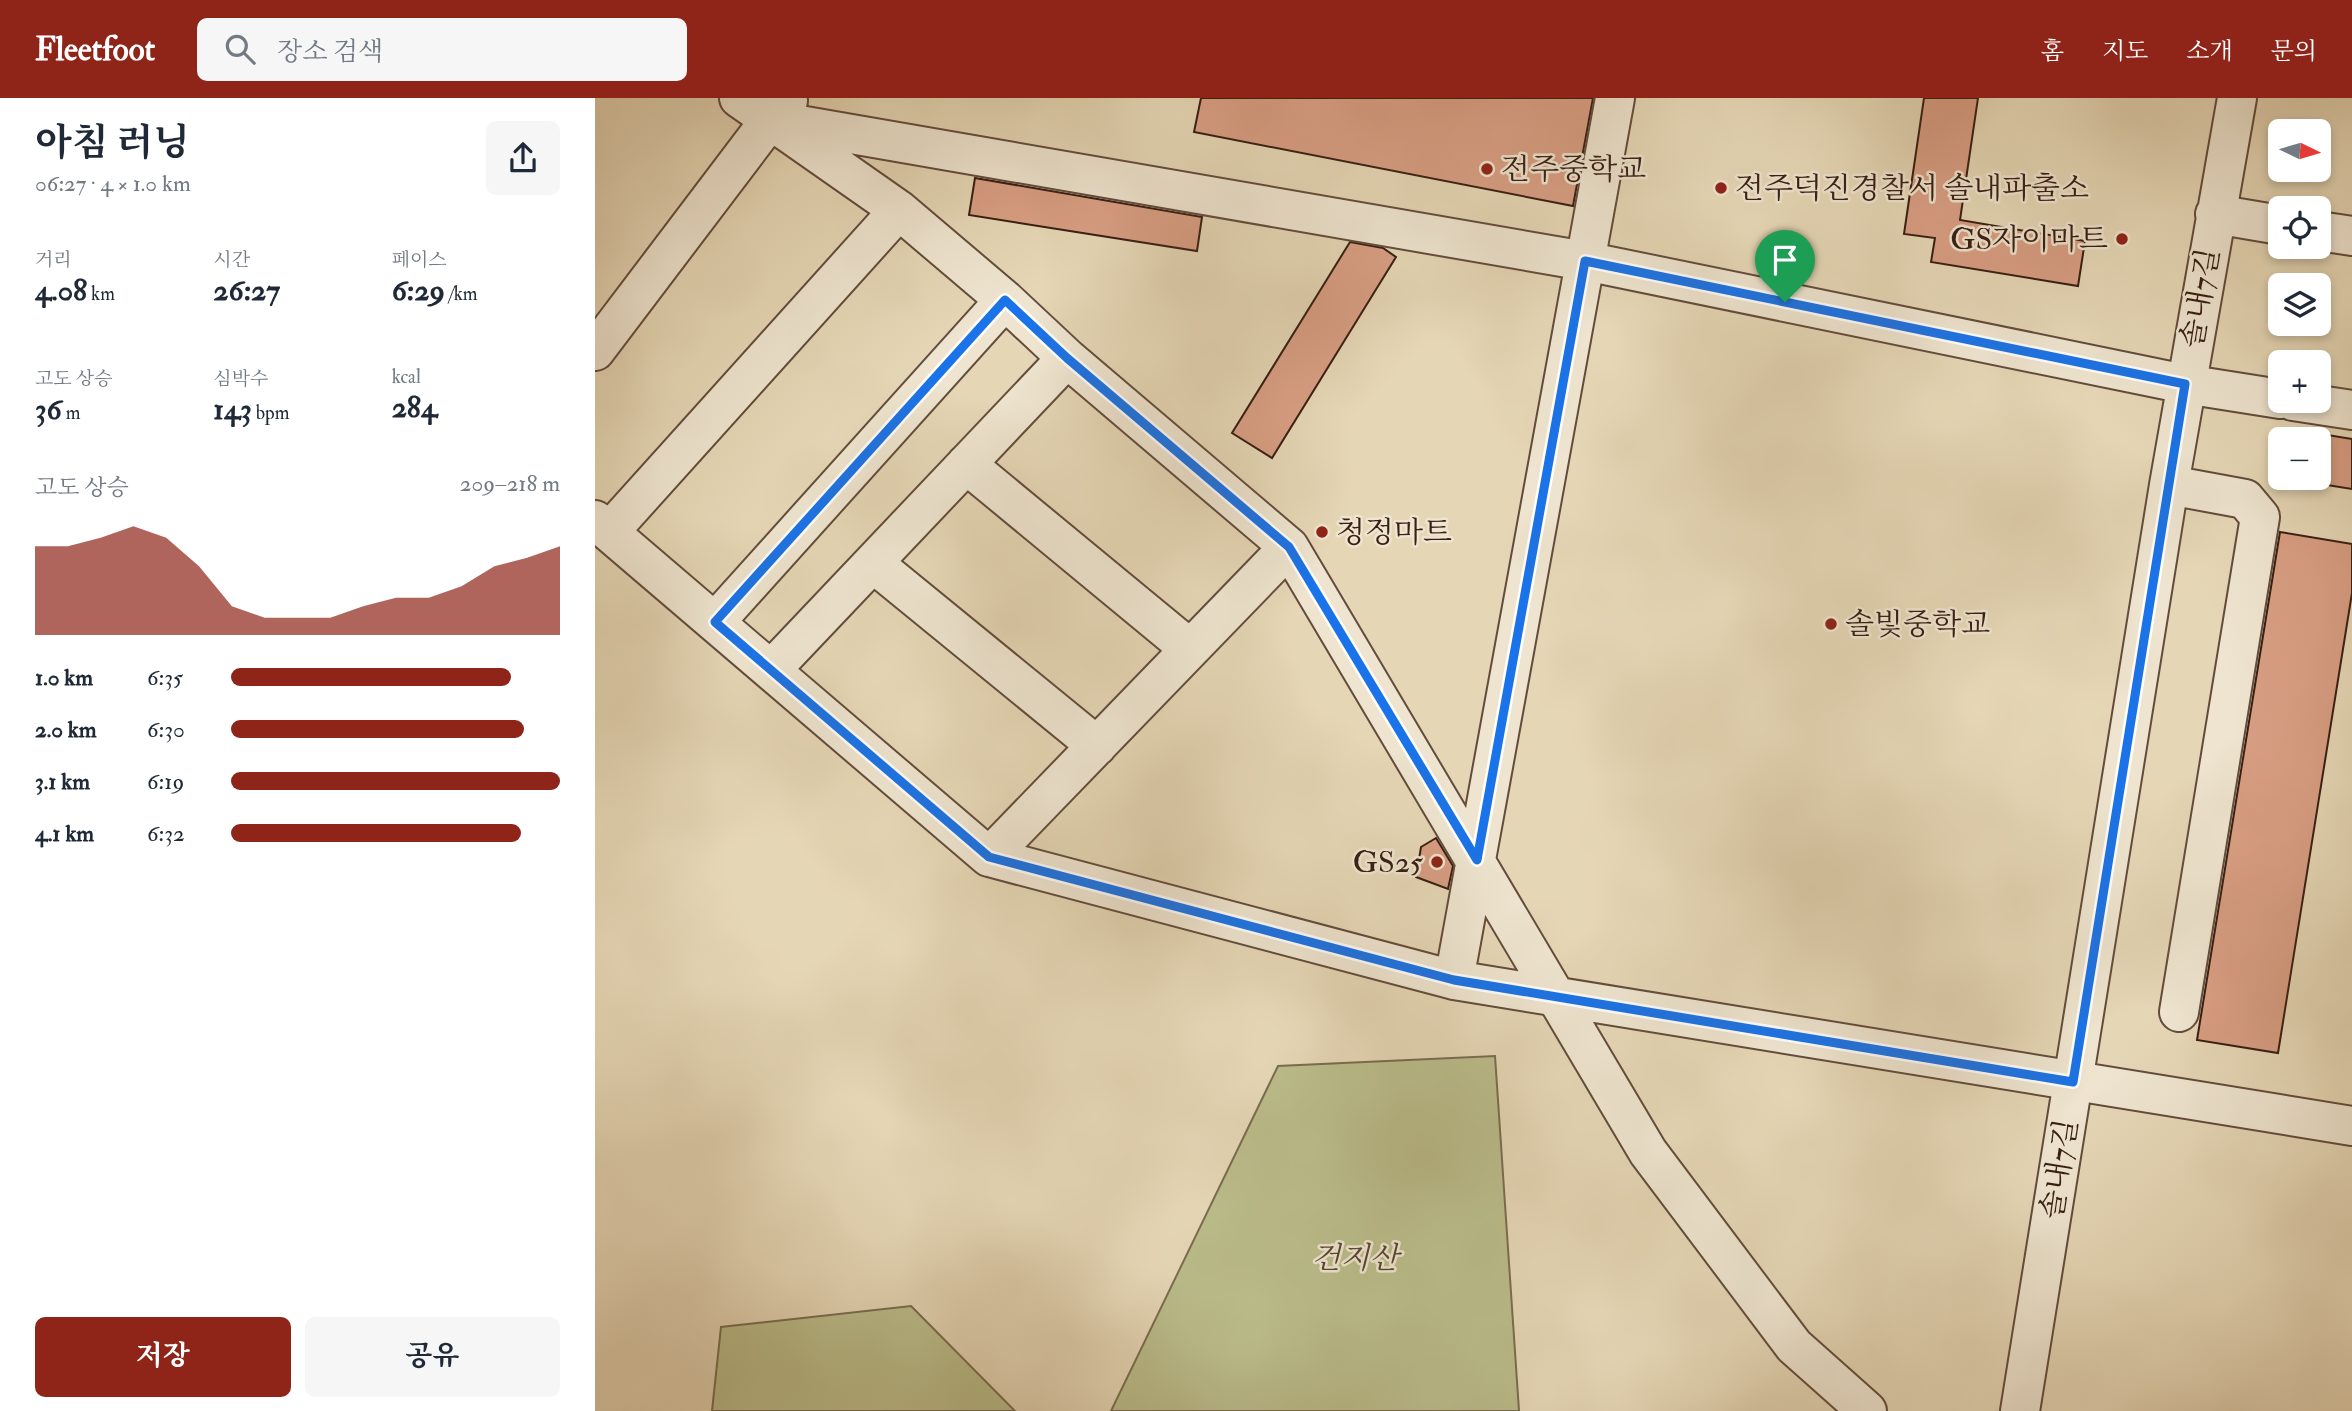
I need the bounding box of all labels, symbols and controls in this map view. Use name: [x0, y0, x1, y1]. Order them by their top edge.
search box: [197, 18, 687, 81]
text: Fleetfoot: [35, 29, 155, 70]
icon: search: [221, 30, 259, 68]
text: 장소 검색: [277, 36, 383, 68]
text: 홈: [2041, 36, 2064, 67]
text: 지도: [2102, 36, 2148, 67]
text: 소개: [2186, 36, 2233, 67]
text: 문의: [2271, 36, 2317, 67]
text: 아침 러닝: [35, 119, 190, 167]
north arrow: [2268, 119, 2331, 182]
map controls: [2268, 119, 2331, 490]
button: share: [486, 121, 560, 195]
place label: 전주중학교: [1501, 151, 1646, 188]
marker: 전주중학교: [1479, 161, 1495, 177]
text: 06:27 · 4 × 1.0 km: [35, 169, 191, 198]
place label: 전주덕진경찰서 솔내파출소: [1735, 170, 2089, 207]
marker: 전주덕진경찰서 솔내파출소: [1713, 180, 1729, 196]
button: locate: [2268, 196, 2331, 259]
place label: GS자이마트: [1950, 221, 2108, 258]
pin: [1755, 230, 1815, 302]
marker: GS자이마트: [2114, 231, 2130, 247]
icon: arrive: [1766, 241, 1804, 279]
street label: 솔내7길: [2174, 245, 2227, 351]
text: 거리: [35, 248, 72, 272]
text: 시간: [213, 248, 250, 272]
text: 페이스: [392, 248, 447, 272]
text: 4.08: [35, 272, 87, 309]
text: 26:27: [213, 272, 280, 309]
text: 6:29: [392, 272, 445, 309]
button: layers: [2268, 273, 2331, 336]
text: km: [87, 282, 115, 306]
text: /km: [445, 282, 478, 306]
button: +: [2268, 350, 2331, 413]
text: kcal: [392, 365, 421, 389]
text: 고도 상승: [35, 367, 112, 391]
text: 심박수: [213, 367, 268, 391]
text: 284: [392, 389, 437, 426]
text: 36: [35, 391, 62, 428]
text: 143: [213, 391, 252, 428]
text: m: [62, 401, 80, 425]
text: bpm: [252, 401, 289, 425]
button: −: [2268, 427, 2331, 490]
text: 209–218 m: [460, 469, 560, 498]
text: 고도 상승: [35, 473, 129, 502]
place label: 청정마트: [1336, 514, 1452, 551]
marker: 청정마트: [1314, 524, 1330, 540]
place label: 솔빛중학교: [1845, 606, 1990, 643]
marker: 솔빛중학교: [1823, 616, 1839, 632]
text: 1.0 km: [35, 663, 93, 692]
text: 6:35: [147, 663, 183, 692]
text: 2.0 km: [35, 715, 97, 744]
text: 6:30: [147, 715, 185, 744]
text: 3.1 km: [35, 767, 90, 796]
text: 6:19: [147, 767, 184, 796]
text: 4.1 km: [35, 819, 94, 848]
text: 6:32: [147, 819, 185, 848]
place label: GS25: [1353, 844, 1424, 881]
marker: GS25: [1429, 854, 1445, 870]
street label: 솔내7길: [2033, 1116, 2086, 1222]
park label: 건지산: [1312, 1240, 1402, 1277]
button: 저장: [35, 1317, 291, 1397]
button: 공유: [305, 1317, 560, 1397]

